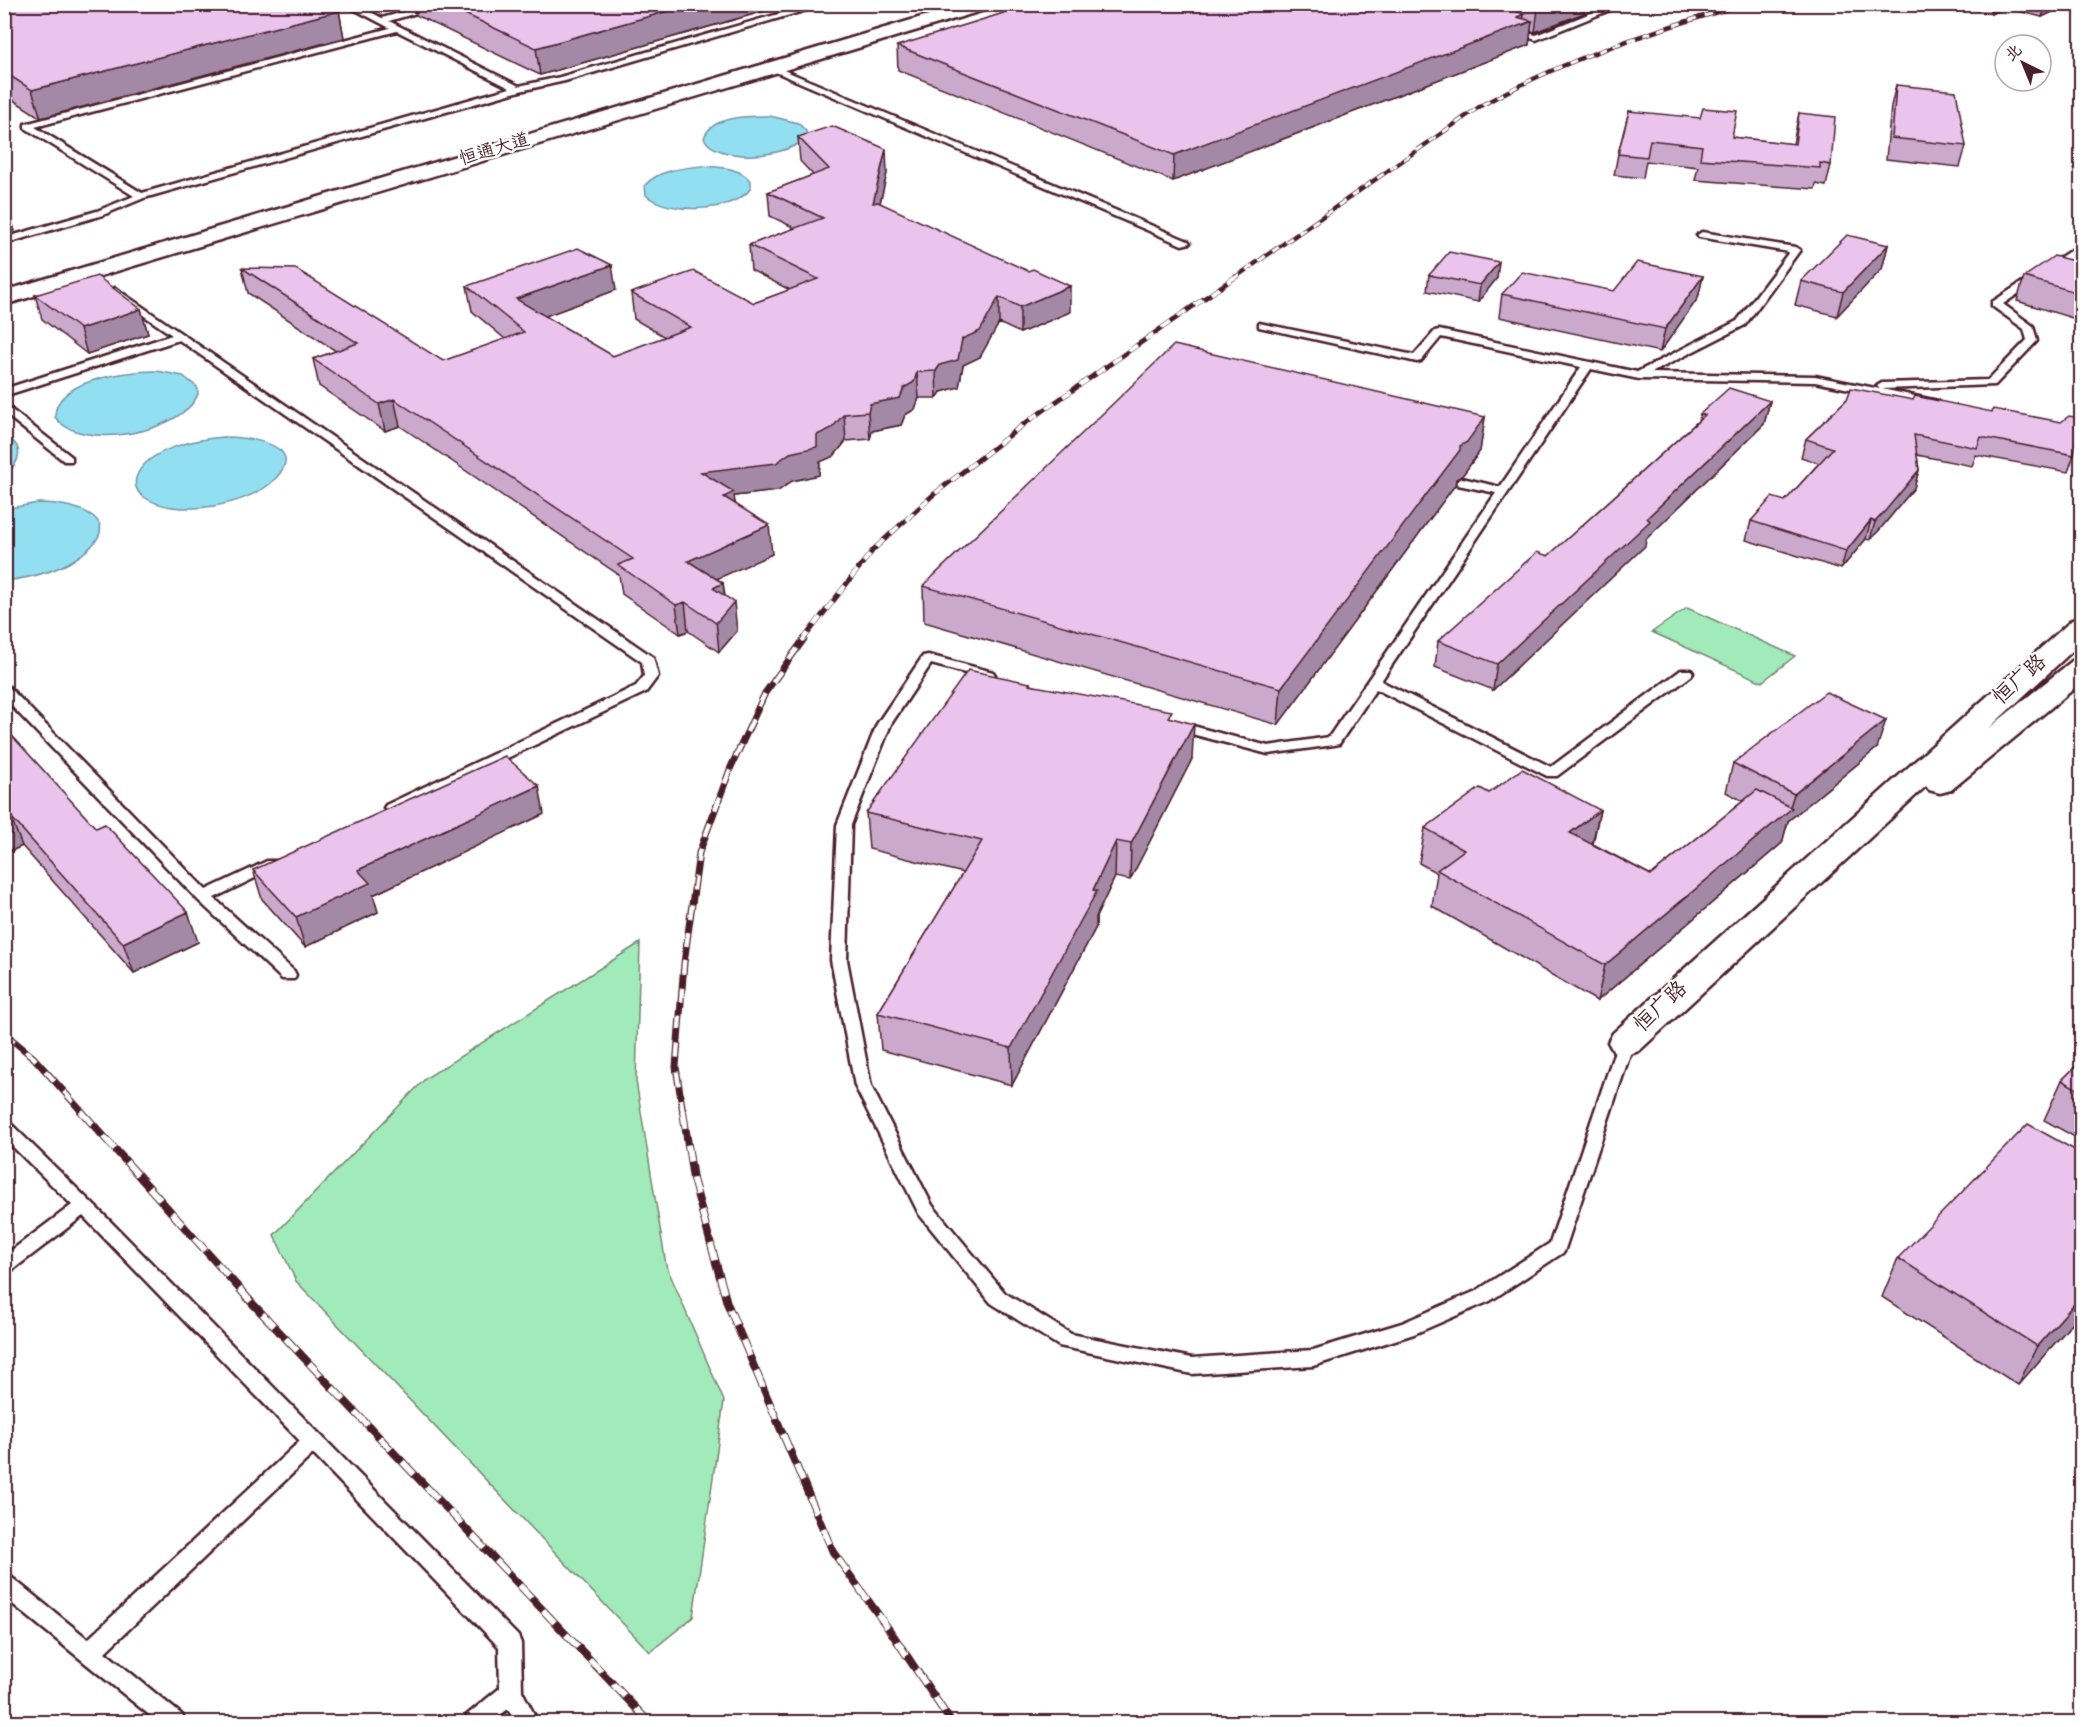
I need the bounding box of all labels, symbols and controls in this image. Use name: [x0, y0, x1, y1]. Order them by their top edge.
north arrow: [1993, 33, 2053, 93]
text: 北: [2001, 40, 2028, 68]
street label: 恒通大道: [457, 129, 533, 173]
street label: 恒广路: [1988, 649, 2054, 713]
street label: 恒广路: [1629, 976, 1695, 1040]

